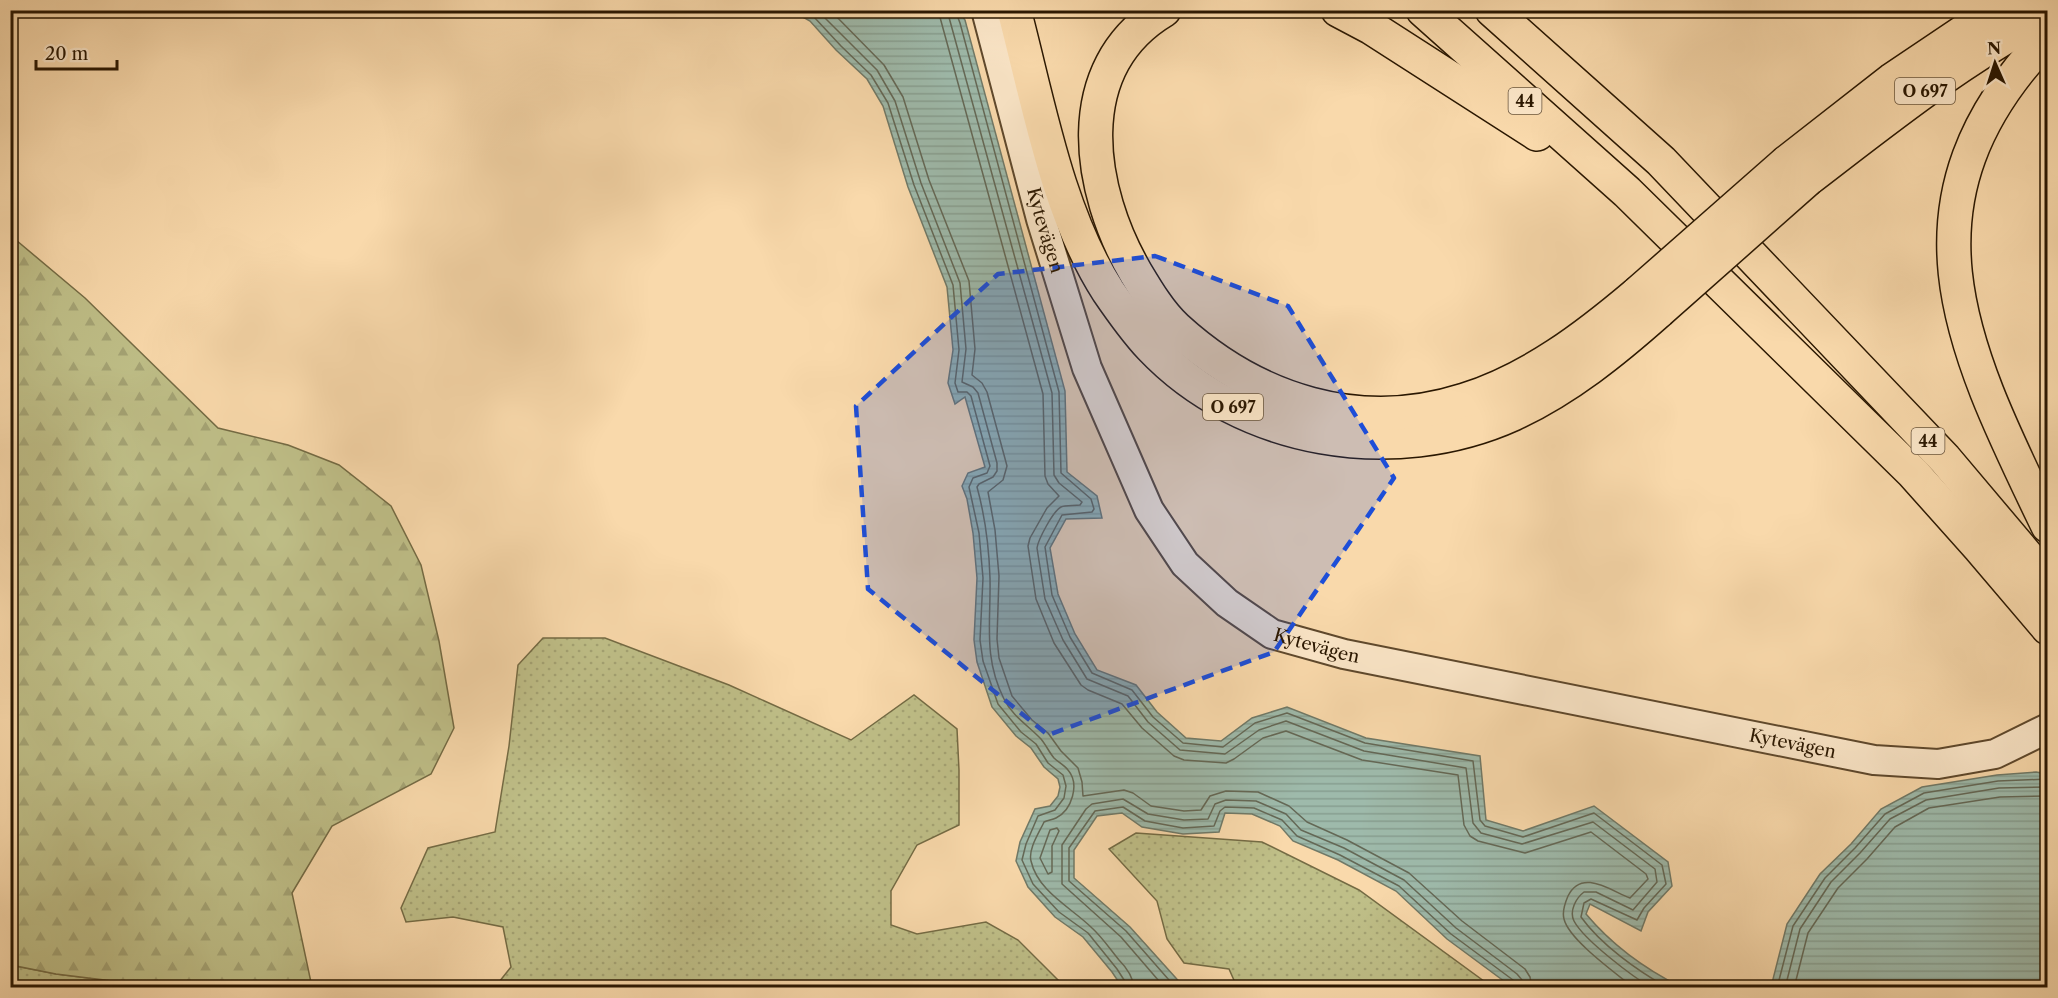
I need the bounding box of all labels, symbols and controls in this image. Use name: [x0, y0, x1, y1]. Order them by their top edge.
scale bar: [36, 33, 117, 71]
north arrow: [1965, 33, 2025, 93]
text: N: [1987, 38, 2002, 58]
text: 20 m: [45, 43, 89, 65]
road number: O 697: [1895, 78, 1955, 104]
road number: 44: [1508, 88, 1541, 114]
street label: Kytevägen: [1022, 185, 1068, 276]
road number: O 697: [1203, 394, 1263, 420]
road number: 44: [1912, 428, 1944, 454]
street label: Kytevägen: [1271, 624, 1361, 668]
street label: Kytevägen: [1747, 724, 1838, 763]

